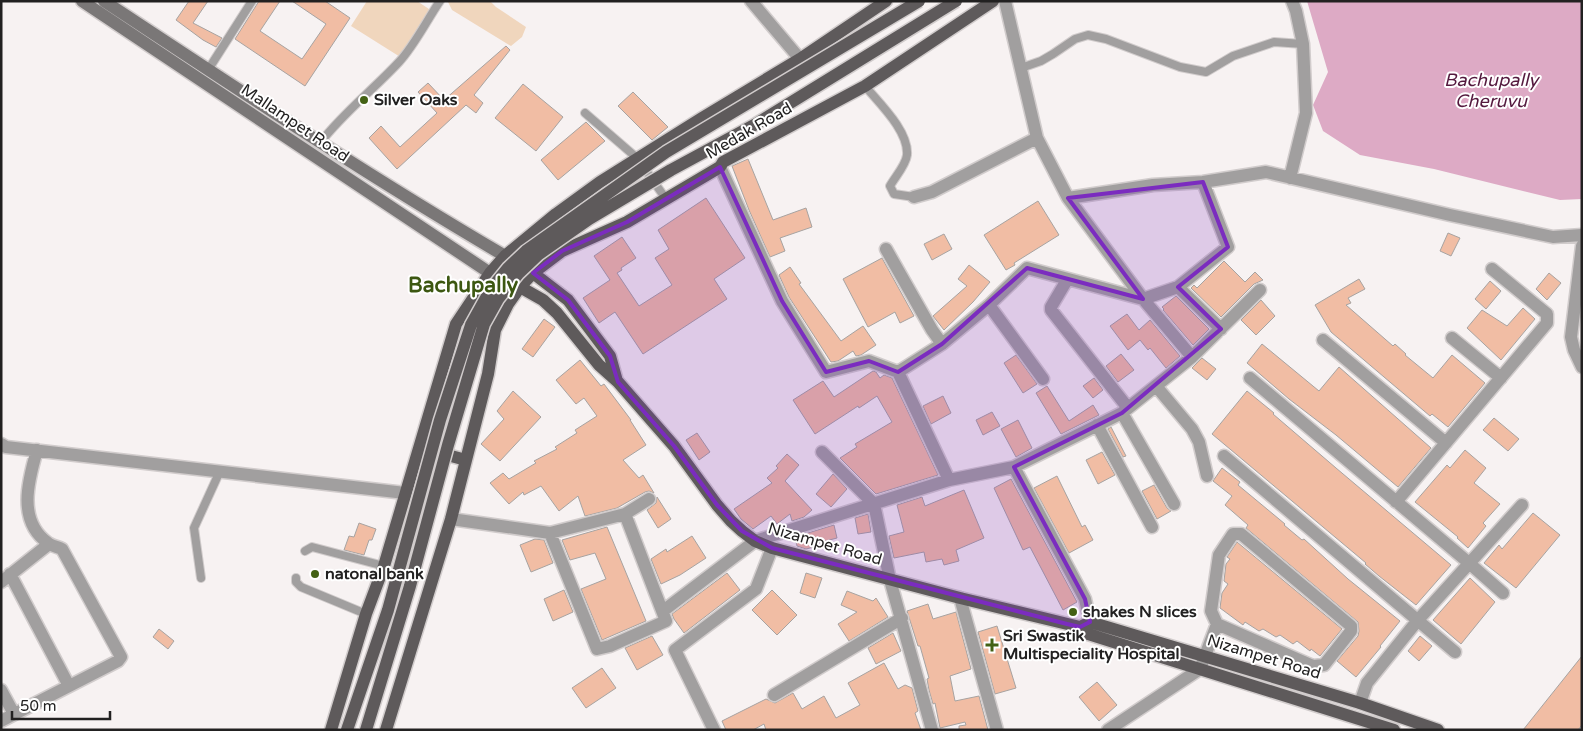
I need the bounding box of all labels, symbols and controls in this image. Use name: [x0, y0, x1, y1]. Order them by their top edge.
water label: Bachupally Cheruvu: [1444, 69, 1540, 112]
street label: Mallampet Road: [237, 80, 353, 166]
place label: Silver Oaks: [374, 90, 458, 110]
marker: Silver Oaks: [358, 94, 370, 106]
street label: Medak Road: [702, 98, 796, 164]
district label: Bachupally: [408, 273, 519, 298]
street label: Nizampet Road: [766, 518, 884, 570]
place label: natonal bank: [325, 564, 424, 584]
marker: natonal bank: [309, 568, 321, 580]
place label: shakes N slices: [1083, 602, 1197, 622]
marker: shakes N slices: [1067, 606, 1079, 618]
place label: Sri Swastik Multispeciality Hospital: [1003, 626, 1180, 664]
street label: Nizampet Road: [1205, 630, 1323, 684]
marker: Sri Swastik Multispeciality Hospital: [985, 638, 999, 652]
scale bar: [12, 688, 110, 720]
text: 50 m: [20, 697, 57, 715]

